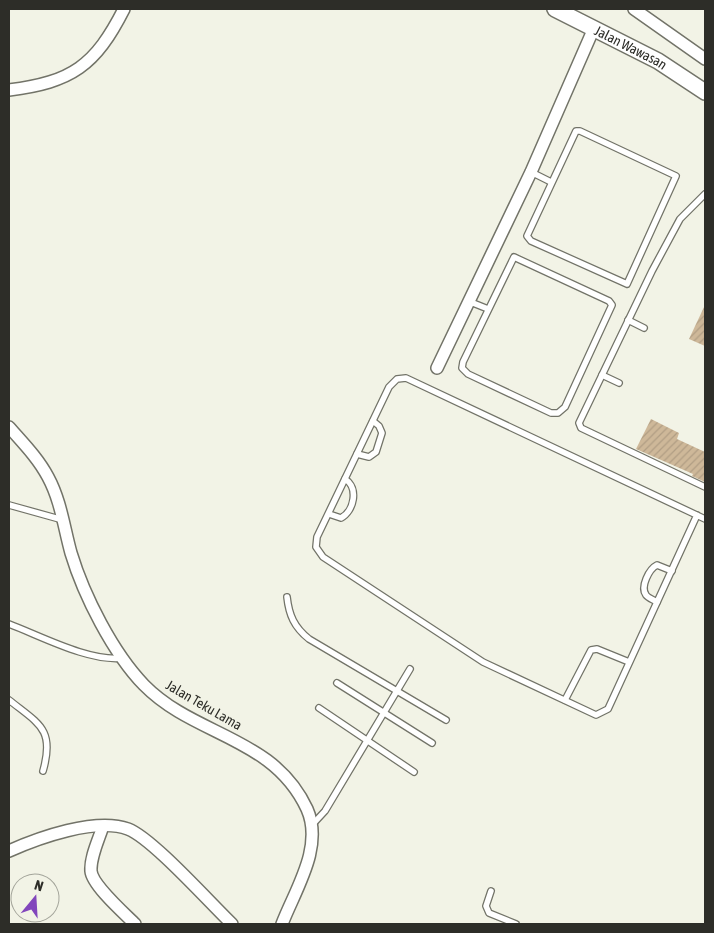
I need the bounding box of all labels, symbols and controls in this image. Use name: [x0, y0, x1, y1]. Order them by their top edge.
street label: Jalan Wawasan: [592, 22, 670, 73]
street label: Jalan Teku Lama: [163, 677, 245, 733]
north arrow: [10, 873, 60, 923]
text: N: [33, 877, 45, 895]

